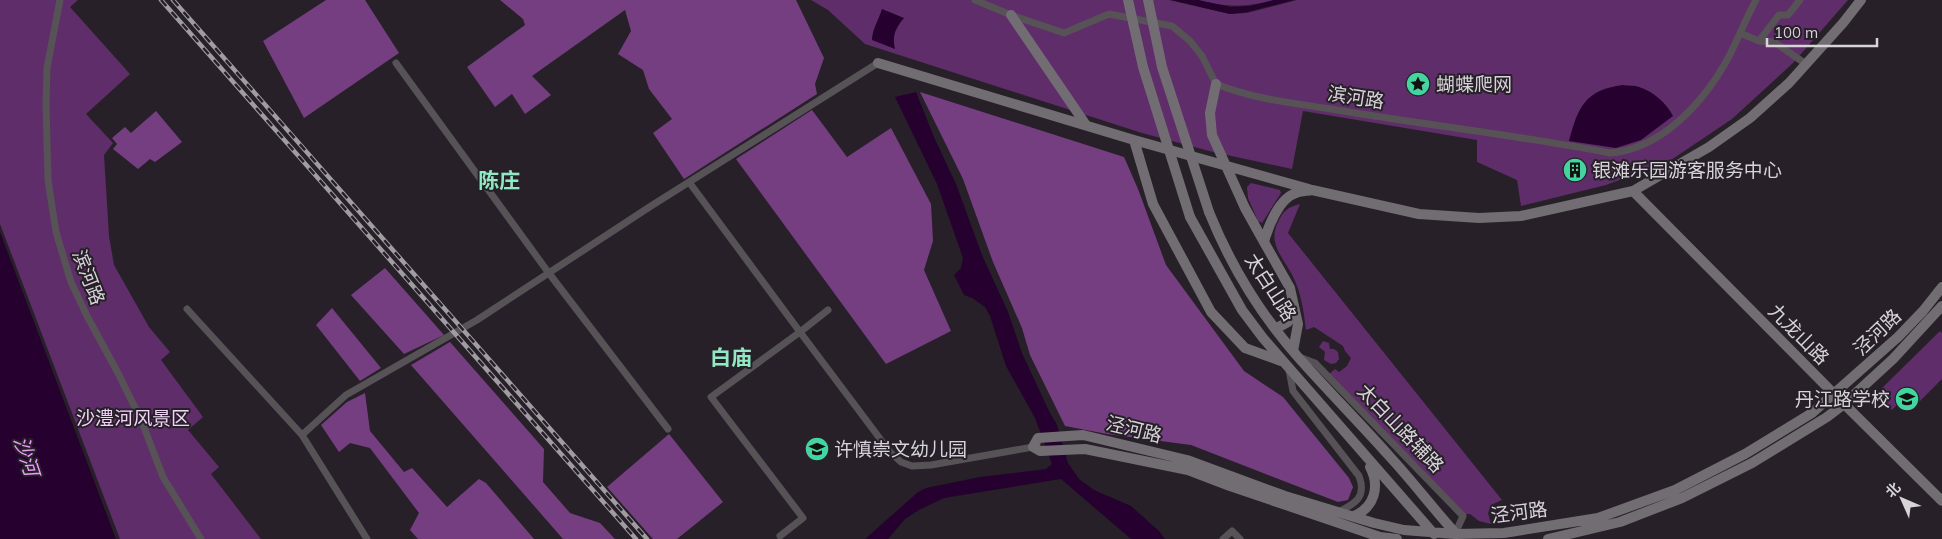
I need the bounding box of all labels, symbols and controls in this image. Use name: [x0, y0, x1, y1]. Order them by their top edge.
scale bar: [1767, 15, 1877, 47]
text: 100 m: [1774, 23, 1818, 42]
place icon: 蝴蝶爬网: [1405, 71, 1431, 97]
place label: 蝴蝶爬网: [1436, 72, 1512, 96]
street label: 滨河路: [1326, 81, 1386, 113]
building icon: 银滩乐园游客服务中心: [1562, 157, 1588, 183]
place label: 银滩乐园游客服务中心: [1592, 158, 1782, 182]
district label: 陈庄: [478, 167, 520, 193]
street label: 滨河路: [68, 246, 110, 308]
street label: 太白山路: [1240, 249, 1302, 325]
street label: 九龙山路: [1764, 299, 1834, 369]
street label: 泾河路: [1848, 304, 1906, 360]
district label: 白庙: [710, 344, 752, 370]
street label: 太白山路辅路: [1353, 379, 1449, 477]
school or university icon: 丹江路学校: [1894, 386, 1920, 412]
place label: 丹江路学校: [1795, 387, 1890, 411]
park label: 沙澧河风景区: [76, 406, 190, 430]
street label: 泾河路: [1103, 410, 1165, 448]
water label: 沙河: [9, 433, 46, 483]
school or university icon: 许慎崇文幼儿园: [804, 436, 830, 462]
place label: 许慎崇文幼儿园: [834, 437, 967, 461]
north arrow: [1877, 474, 1927, 524]
text: 北: [1881, 478, 1904, 501]
street label: 泾河路: [1489, 497, 1549, 527]

